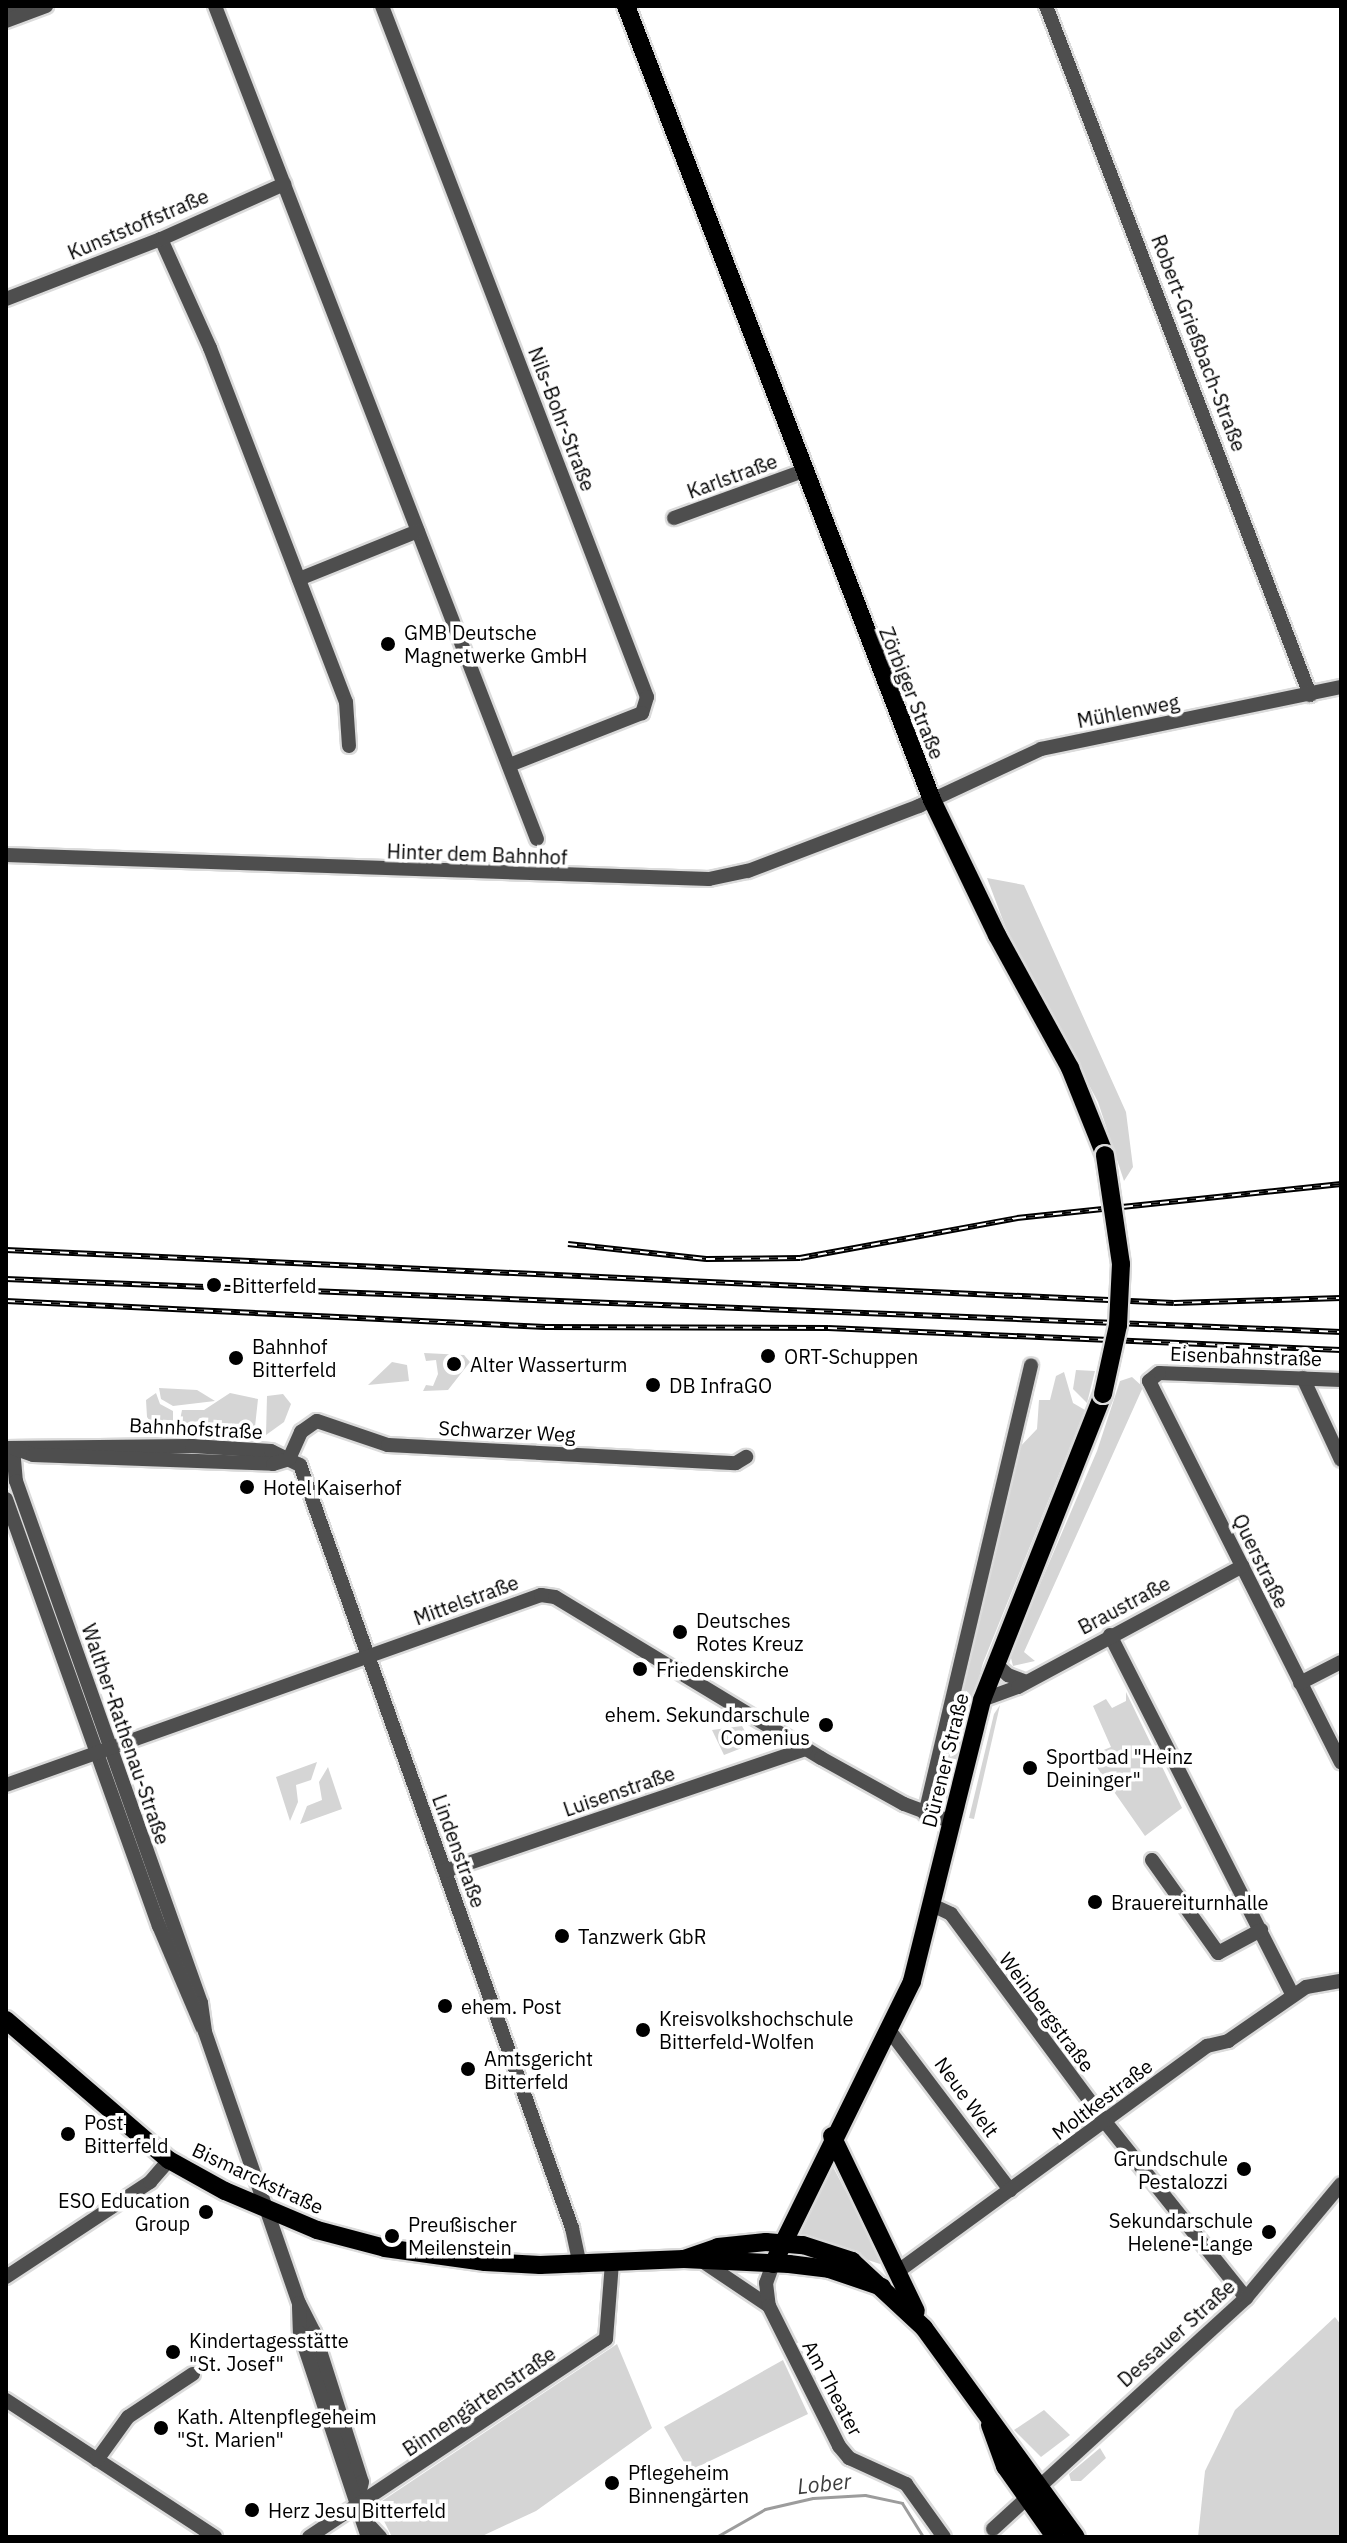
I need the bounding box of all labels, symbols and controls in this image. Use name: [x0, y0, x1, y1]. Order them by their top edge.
street label: Kunststoffstraße: [64, 184, 212, 264]
street label: Robert-Grießbach-Straße: [1147, 231, 1251, 455]
street label: Nils-Bohr-Straße: [523, 343, 601, 495]
street label: Karlstraße: [684, 449, 780, 503]
place label: GMB Deutsche Magnetwerke GmbH: [404, 620, 587, 667]
street label: Zörbiger Straße: [875, 623, 949, 763]
marker: GMB Deutsche Magnetwerke GmbH: [379, 635, 397, 653]
street label: Mühlenweg: [1075, 689, 1181, 733]
street label: Hinter dem Bahnhof: [386, 839, 568, 869]
place label: Bitterfeld: [232, 1273, 317, 1297]
marker: Bitterfeld: [203, 1274, 225, 1296]
place label: Bahnhof Bitterfeld: [252, 1334, 337, 1381]
street label: Eisenbahnstraße: [1170, 1341, 1322, 1371]
place label: ORT-Schuppen: [784, 1344, 918, 1368]
marker: ORT-Schuppen: [759, 1347, 777, 1365]
marker: Bahnhof Bitterfeld: [227, 1349, 245, 1367]
place label: Alter Wasserturm: [470, 1352, 627, 1376]
marker: Alter Wasserturm: [445, 1355, 463, 1373]
place label: DB InfraGO: [669, 1373, 772, 1397]
marker: DB InfraGO: [644, 1376, 662, 1394]
street label: Bahnhofstraße: [129, 1413, 263, 1443]
street label: Schwarzer Weg: [438, 1415, 576, 1447]
place label: Hotel Kaiserhof: [263, 1475, 401, 1499]
marker: Hotel Kaiserhof: [238, 1478, 256, 1496]
street label: Querstraße: [1228, 1510, 1294, 1612]
street label: Mittelstraße: [410, 1570, 522, 1630]
street label: Braustraße: [1074, 1571, 1174, 1639]
place label: Deutsches Rotes Kreuz: [696, 1608, 803, 1655]
street label: Walther-Rathenau-Straße: [77, 1620, 175, 1848]
marker: Deutsches Rotes Kreuz: [671, 1623, 689, 1641]
place label: Friedenskirche: [656, 1657, 789, 1681]
marker: Friedenskirche: [631, 1660, 649, 1678]
street label: Dürener Straße: [917, 1690, 973, 1830]
place label: ehem. Sekundarschule Comenius: [605, 1702, 810, 1749]
marker: ehem. Sekundarschule Comenius: [817, 1716, 835, 1734]
place label: Sportbad "Heinz Deininger": [1046, 1744, 1193, 1791]
marker: Sportbad "Heinz Deininger": [1021, 1759, 1039, 1777]
street label: Luisenstraße: [560, 1761, 678, 1821]
street label: Lindenstraße: [427, 1791, 491, 1911]
place label: Brauereiturnhalle: [1111, 1890, 1268, 1914]
marker: Brauereiturnhalle: [1086, 1893, 1104, 1911]
place label: Tanzwerk GbR: [578, 1924, 706, 1948]
marker: Tanzwerk GbR: [553, 1927, 571, 1945]
street label: Weinbergstraße: [994, 1948, 1100, 2076]
place label: ehem. Post: [461, 1994, 561, 2018]
marker: ehem. Post: [436, 1997, 454, 2015]
place label: Kreisvolkshochschule Bitterfeld-Wolfen: [659, 2006, 853, 2053]
marker: Kreisvolkshochschule Bitterfeld-Wolfen: [634, 2021, 652, 2039]
place label: Amtsgericht Bitterfeld: [484, 2046, 593, 2093]
street label: Neue Welt: [930, 2052, 1004, 2142]
street label: Moltkestraße: [1047, 2054, 1157, 2144]
marker: Amtsgericht Bitterfeld: [459, 2060, 477, 2078]
place label: Post Bitterfeld: [84, 2110, 169, 2157]
marker: Post Bitterfeld: [59, 2125, 77, 2143]
street label: Bismarckstraße: [189, 2137, 327, 2219]
place label: Grundschule Pestalozzi: [1114, 2146, 1228, 2193]
marker: Grundschule Pestalozzi: [1235, 2160, 1253, 2178]
place label: ESO Education Group: [58, 2188, 190, 2235]
marker: ESO Education Group: [197, 2203, 215, 2221]
place label: Sekundarschule Helene-Lange: [1109, 2208, 1253, 2255]
place label: Preußischer Meilenstein: [408, 2212, 517, 2259]
marker: Sekundarschule Helene-Lange: [1260, 2223, 1278, 2241]
marker: Preußischer Meilenstein: [383, 2227, 401, 2245]
street label: Dessauer Straße: [1113, 2274, 1239, 2392]
place label: Kindertagesstätte "St. Josef": [189, 2328, 349, 2375]
street label: Am Theater: [798, 2336, 868, 2440]
street label: Binnengärtenstraße: [398, 2341, 560, 2461]
marker: Kindertagesstätte "St. Josef": [164, 2343, 182, 2361]
place label: Kath. Altenpflegeheim "St. Marien": [177, 2404, 377, 2451]
marker: Kath. Altenpflegeheim "St. Marien": [152, 2419, 170, 2437]
place label: Pflegeheim Binnengärten: [628, 2460, 749, 2507]
water label: Lober: [796, 2467, 852, 2499]
marker: Pflegeheim Binnengärten: [603, 2474, 621, 2492]
place label: Herz Jesu Bitterfeld: [268, 2498, 446, 2522]
marker: Herz Jesu Bitterfeld: [243, 2501, 261, 2519]

